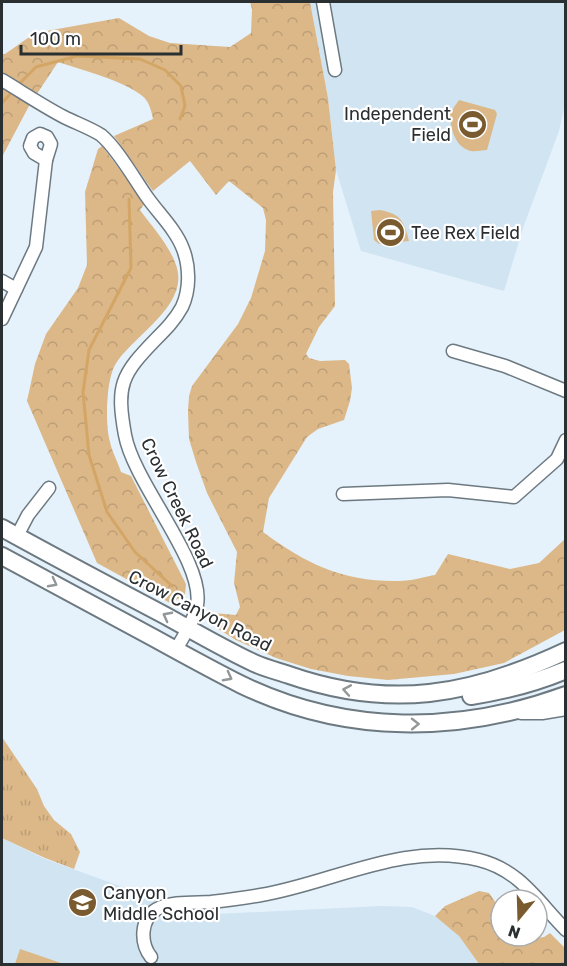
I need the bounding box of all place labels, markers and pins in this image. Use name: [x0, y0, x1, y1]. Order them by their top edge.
place label: Independent Field: [344, 103, 451, 146]
sports icon: Independent Field: [456, 108, 488, 140]
sports icon: Tee Rex Field: [374, 217, 406, 249]
place label: Tee Rex Field: [411, 222, 520, 244]
place label: Canyon Middle School: [103, 882, 219, 925]
school or university icon: Canyon Middle School: [66, 887, 98, 919]

